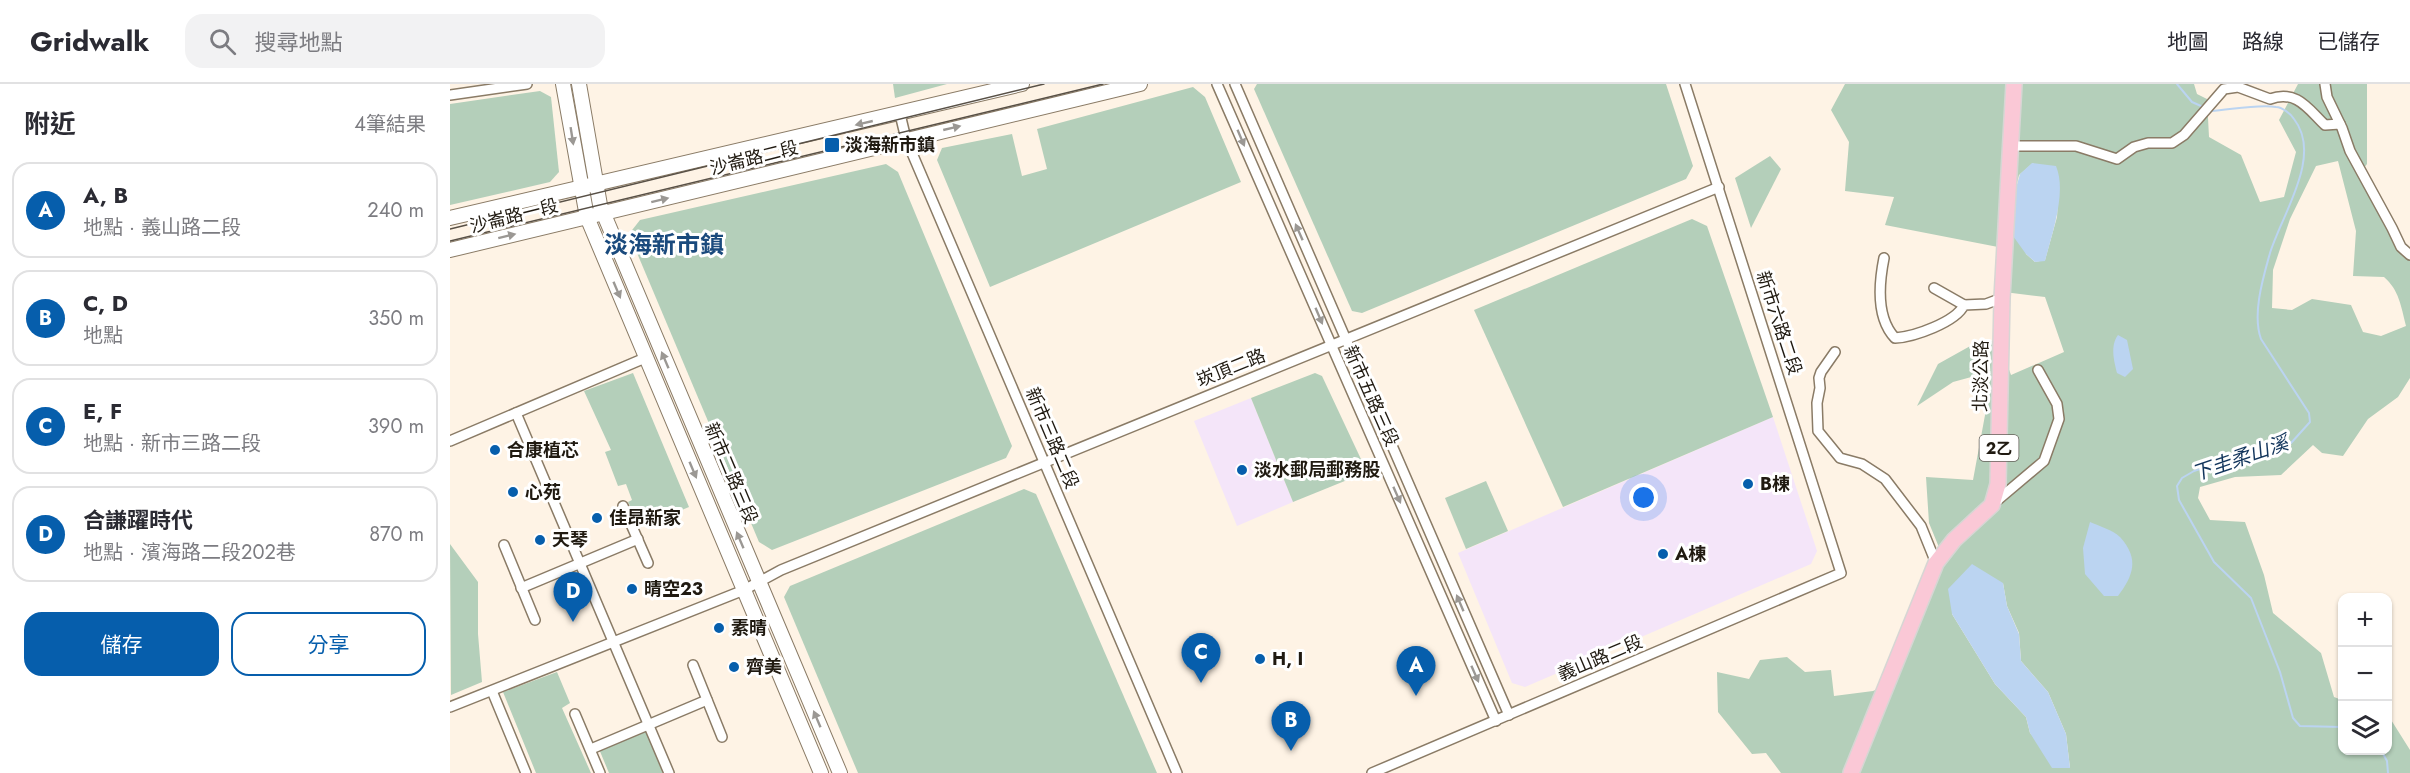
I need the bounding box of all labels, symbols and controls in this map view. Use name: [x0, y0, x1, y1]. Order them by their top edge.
search box: [185, 14, 605, 68]
text: Gridwalk: [30, 21, 149, 62]
icon: search: [206, 25, 239, 58]
text: 搜尋地點: [254, 26, 342, 58]
text: 地圖: [2167, 27, 2209, 57]
text: 路線: [2242, 27, 2284, 57]
text: 已儲存: [2317, 27, 2380, 57]
text: 附近: [24, 105, 76, 143]
text: 4筆結果: [354, 110, 426, 139]
one-way arrow: [854, 118, 873, 128]
one-way arrow: [942, 123, 961, 132]
one-way arrow: [567, 126, 576, 145]
one-way arrow: [1236, 129, 1246, 147]
place label: 淡海新市鎮: [845, 132, 935, 158]
street label: 沙崙路二段: [707, 134, 801, 182]
marker: 淡海新市鎮: [823, 136, 841, 154]
text: A, B: [83, 179, 128, 211]
street label: 沙崙路一段: [467, 192, 561, 240]
one-way arrow: [651, 195, 670, 205]
text: A: [38, 196, 53, 225]
text: 240 m: [367, 196, 424, 225]
text: 地點 · 義山路二段: [83, 213, 241, 242]
one-way arrow: [1295, 223, 1304, 240]
district label: 淡海新市鎮: [604, 227, 724, 262]
one-way arrow: [498, 231, 516, 241]
street label: 新市六路二段: [1750, 268, 1808, 378]
one-way arrow: [612, 282, 622, 300]
text: C, D: [83, 287, 128, 319]
text: B: [39, 304, 52, 333]
text: 350 m: [368, 304, 424, 333]
one-way arrow: [1314, 308, 1323, 325]
text: 地點: [83, 321, 123, 350]
street label: 北淡公路: [1967, 340, 1995, 412]
street label: 新市五路三段: [1337, 341, 1405, 451]
street label: 崁頂二路: [1193, 342, 1269, 394]
one-way arrow: [660, 351, 670, 369]
street label: 新市三路二段: [1019, 383, 1085, 493]
text: E, F: [83, 395, 122, 427]
text: C: [38, 412, 53, 441]
text: 390 m: [368, 412, 424, 441]
street label: 新市二路三段: [698, 418, 764, 528]
water label: 下圭柔山溪: [2188, 428, 2295, 488]
text: 地點 · 新市三路二段: [83, 429, 261, 458]
road number: 2乙: [1980, 435, 2018, 461]
place label: 合康植芯: [507, 437, 579, 463]
marker: 合康植芯: [488, 443, 502, 457]
place label: 淡水郵局郵務股: [1254, 457, 1380, 483]
one-way arrow: [689, 461, 698, 479]
marker: 淡水郵局郵務股: [1235, 463, 1249, 477]
place label: B棟: [1760, 471, 1790, 497]
marker: B棟: [1741, 477, 1755, 491]
place label: 心苑: [525, 479, 561, 505]
your location: [1629, 483, 1658, 512]
marker: 心苑: [506, 485, 520, 499]
one-way arrow: [1393, 486, 1402, 504]
text: 合謙躍時代: [83, 504, 193, 536]
place label: 佳昂新家: [609, 505, 681, 531]
marker: 佳昂新家: [590, 511, 604, 525]
text: D: [38, 520, 53, 549]
text: 870 m: [369, 520, 424, 549]
place label: 天琴: [552, 527, 588, 553]
one-way arrow: [735, 531, 744, 549]
marker: 天琴: [533, 533, 547, 547]
text: 地點 · 濱海路二段202巷: [83, 538, 296, 567]
place label: A棟: [1674, 541, 1706, 567]
marker: A棟: [1656, 547, 1670, 561]
pin: D: [554, 572, 592, 622]
place label: 晴空23: [644, 576, 703, 602]
marker: 晴空23: [625, 582, 639, 596]
map controls: [2338, 593, 2392, 755]
button: +: [2338, 593, 2392, 647]
one-way arrow: [1456, 595, 1465, 612]
button: 儲存: [24, 612, 219, 676]
button: 分享: [231, 612, 426, 676]
place label: 素晴: [731, 615, 767, 641]
marker: 素晴: [712, 621, 726, 635]
street label: 義山路二段: [1553, 628, 1647, 688]
pin: C: [1182, 634, 1221, 683]
place label: H, I: [1272, 646, 1303, 672]
pin: A: [1396, 646, 1436, 696]
button: −: [2338, 647, 2392, 701]
marker: H, I: [1253, 652, 1267, 666]
place label: 齊美: [746, 654, 782, 680]
marker: 齊美: [727, 660, 741, 674]
one-way arrow: [1470, 665, 1480, 683]
button: layers: [2338, 701, 2392, 755]
pin: B: [1272, 702, 1310, 751]
one-way arrow: [812, 710, 822, 728]

